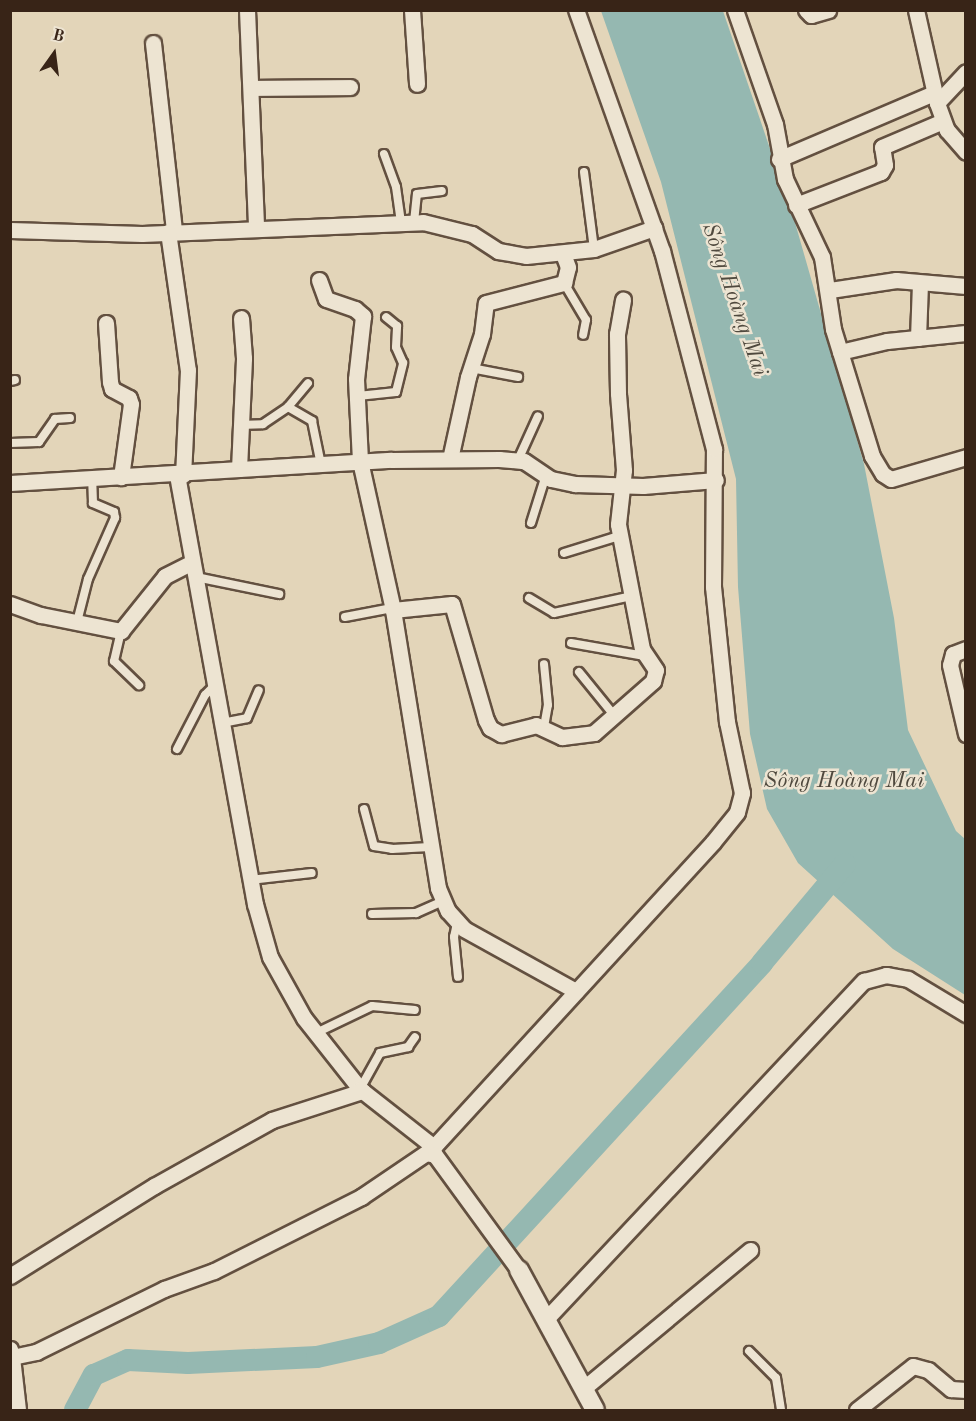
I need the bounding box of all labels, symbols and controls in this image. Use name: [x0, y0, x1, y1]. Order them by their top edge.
north arrow: [24, 24, 84, 84]
text: B: [51, 27, 66, 46]
water label: Sông Hoàng Mai: [695, 220, 773, 380]
water label: Sông Hoàng Mai: [764, 769, 924, 795]

